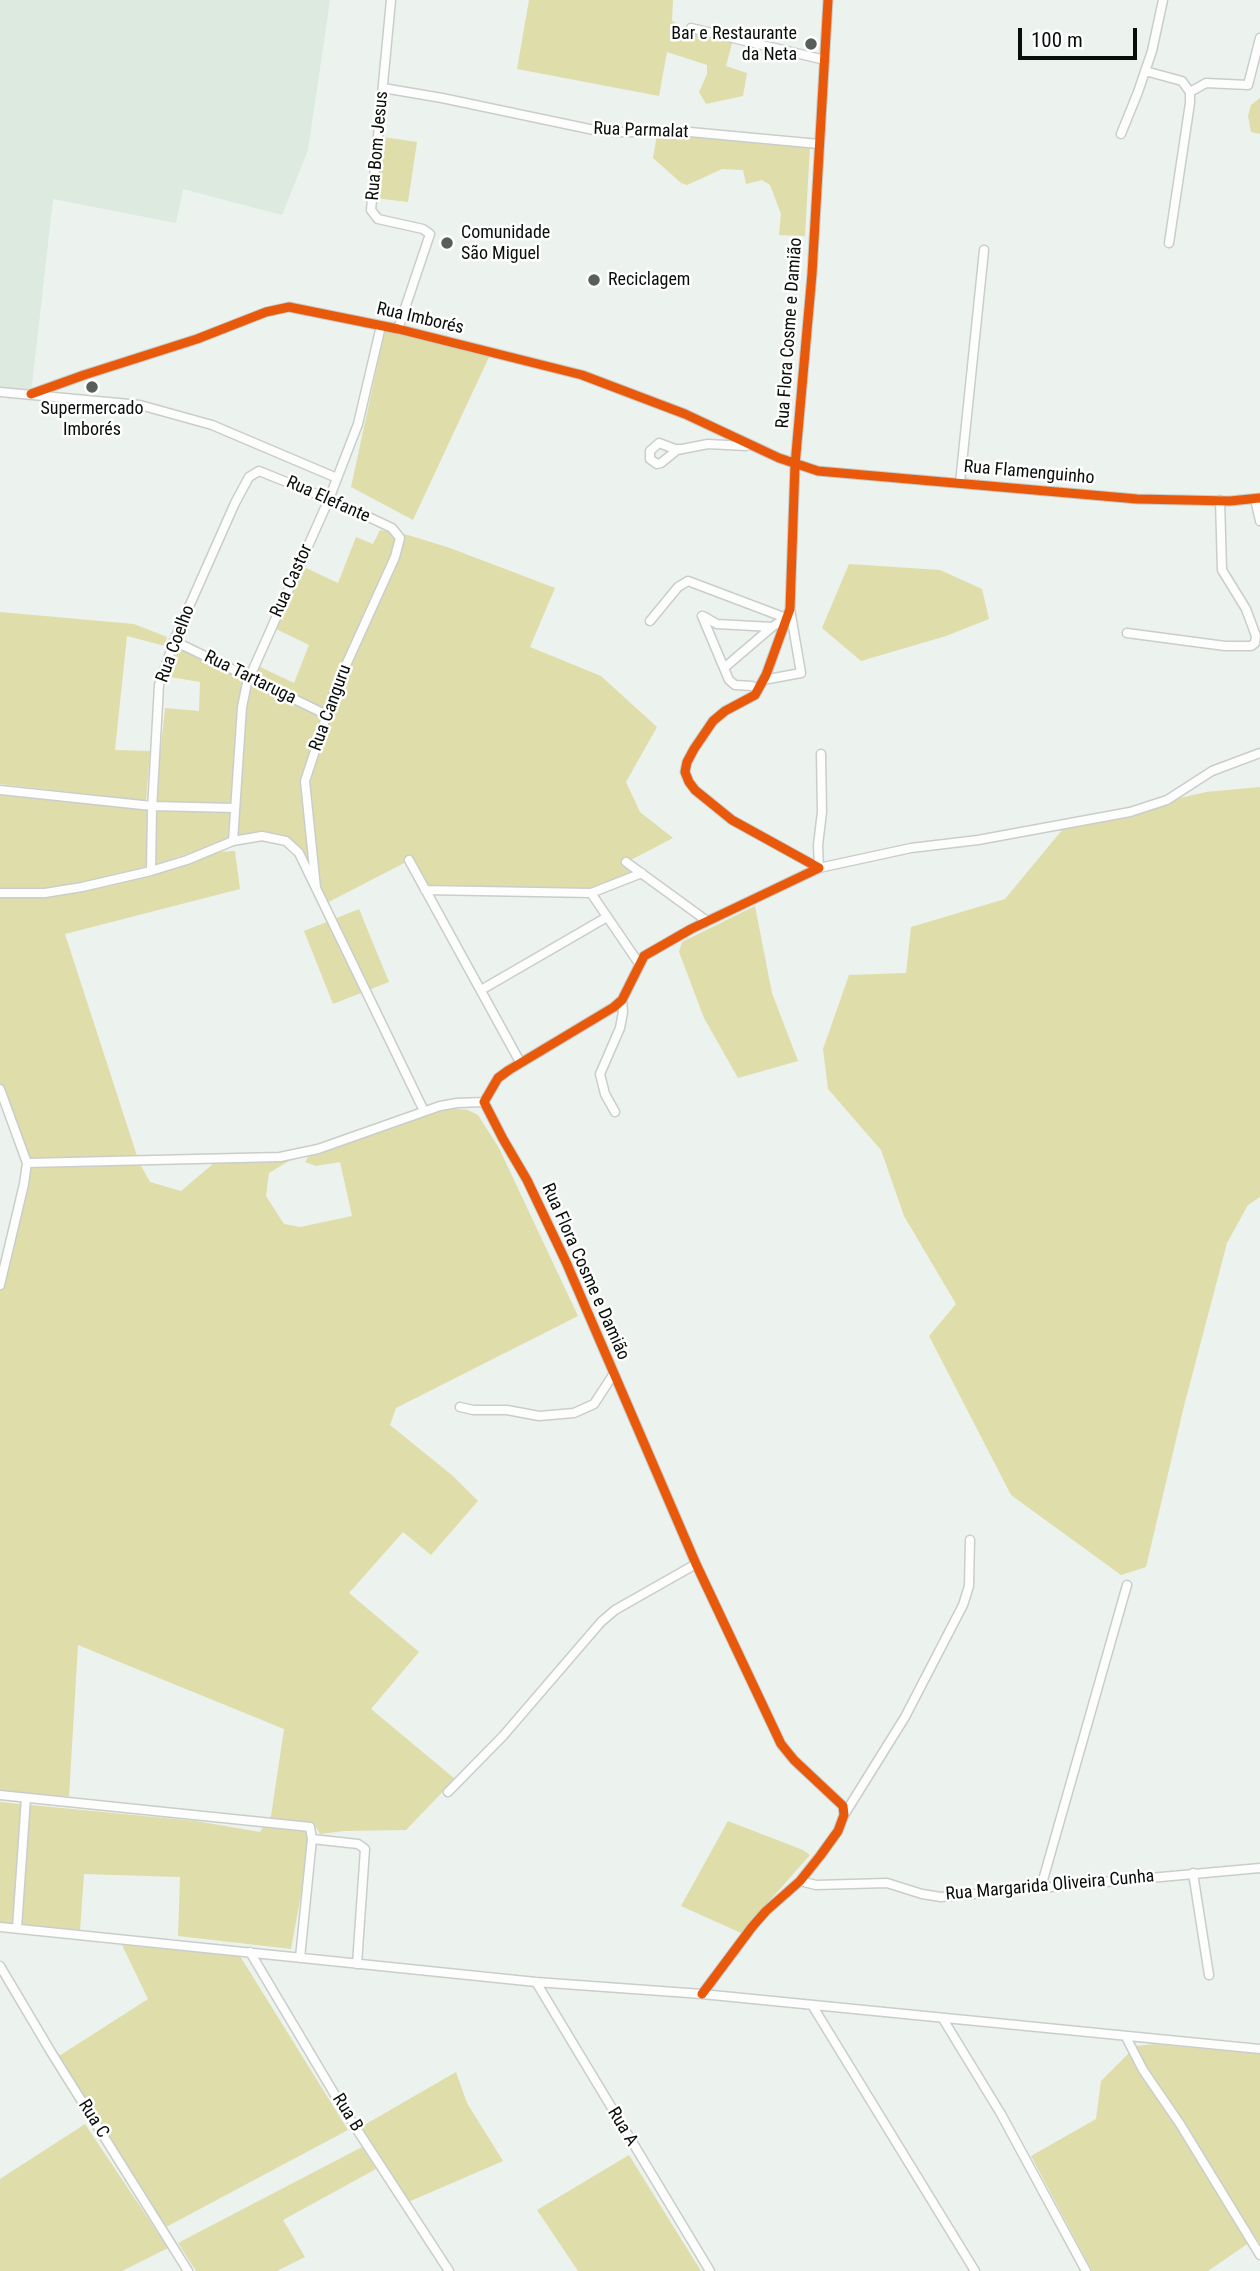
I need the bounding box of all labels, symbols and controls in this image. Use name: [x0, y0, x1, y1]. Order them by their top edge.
scale bar: [1022, 14, 1141, 58]
place label: Bar e Restaurante da Neta: [671, 23, 797, 66]
text: 100 m: [1031, 28, 1083, 52]
marker: Bar e Restaurante da Neta: [803, 36, 819, 52]
street label: Rua Bom Jesus: [362, 90, 394, 202]
street label: Rua Parmalat: [593, 119, 689, 143]
place label: Comunidade São Miguel: [461, 222, 550, 264]
marker: Comunidade São Miguel: [439, 235, 455, 251]
street label: Rua Flora Cosme e Damião: [773, 237, 807, 429]
place label: Reciclagem: [608, 269, 690, 291]
marker: Reciclagem: [586, 272, 602, 288]
street label: Rua Imborés: [374, 298, 466, 340]
marker: Supermercado Imborés: [84, 379, 100, 395]
place label: Supermercado Imborés: [40, 398, 144, 440]
street label: Rua Flamenguinho: [963, 457, 1095, 489]
street label: Rua Elefante: [283, 472, 373, 528]
street label: Rua Castor: [266, 541, 318, 621]
street label: Rua Coelho: [152, 602, 200, 686]
street label: Rua Tartaruga: [201, 646, 299, 710]
street label: Rua Canguru: [305, 662, 357, 754]
street label: Rua Flora Cosme e Damião: [536, 1180, 634, 1364]
street label: Rua Margarida Oliveira Cunha: [945, 1866, 1155, 1906]
street label: Rua B: [327, 2090, 367, 2136]
street label: Rua C: [73, 2096, 113, 2142]
street label: Rua A: [602, 2104, 642, 2150]

